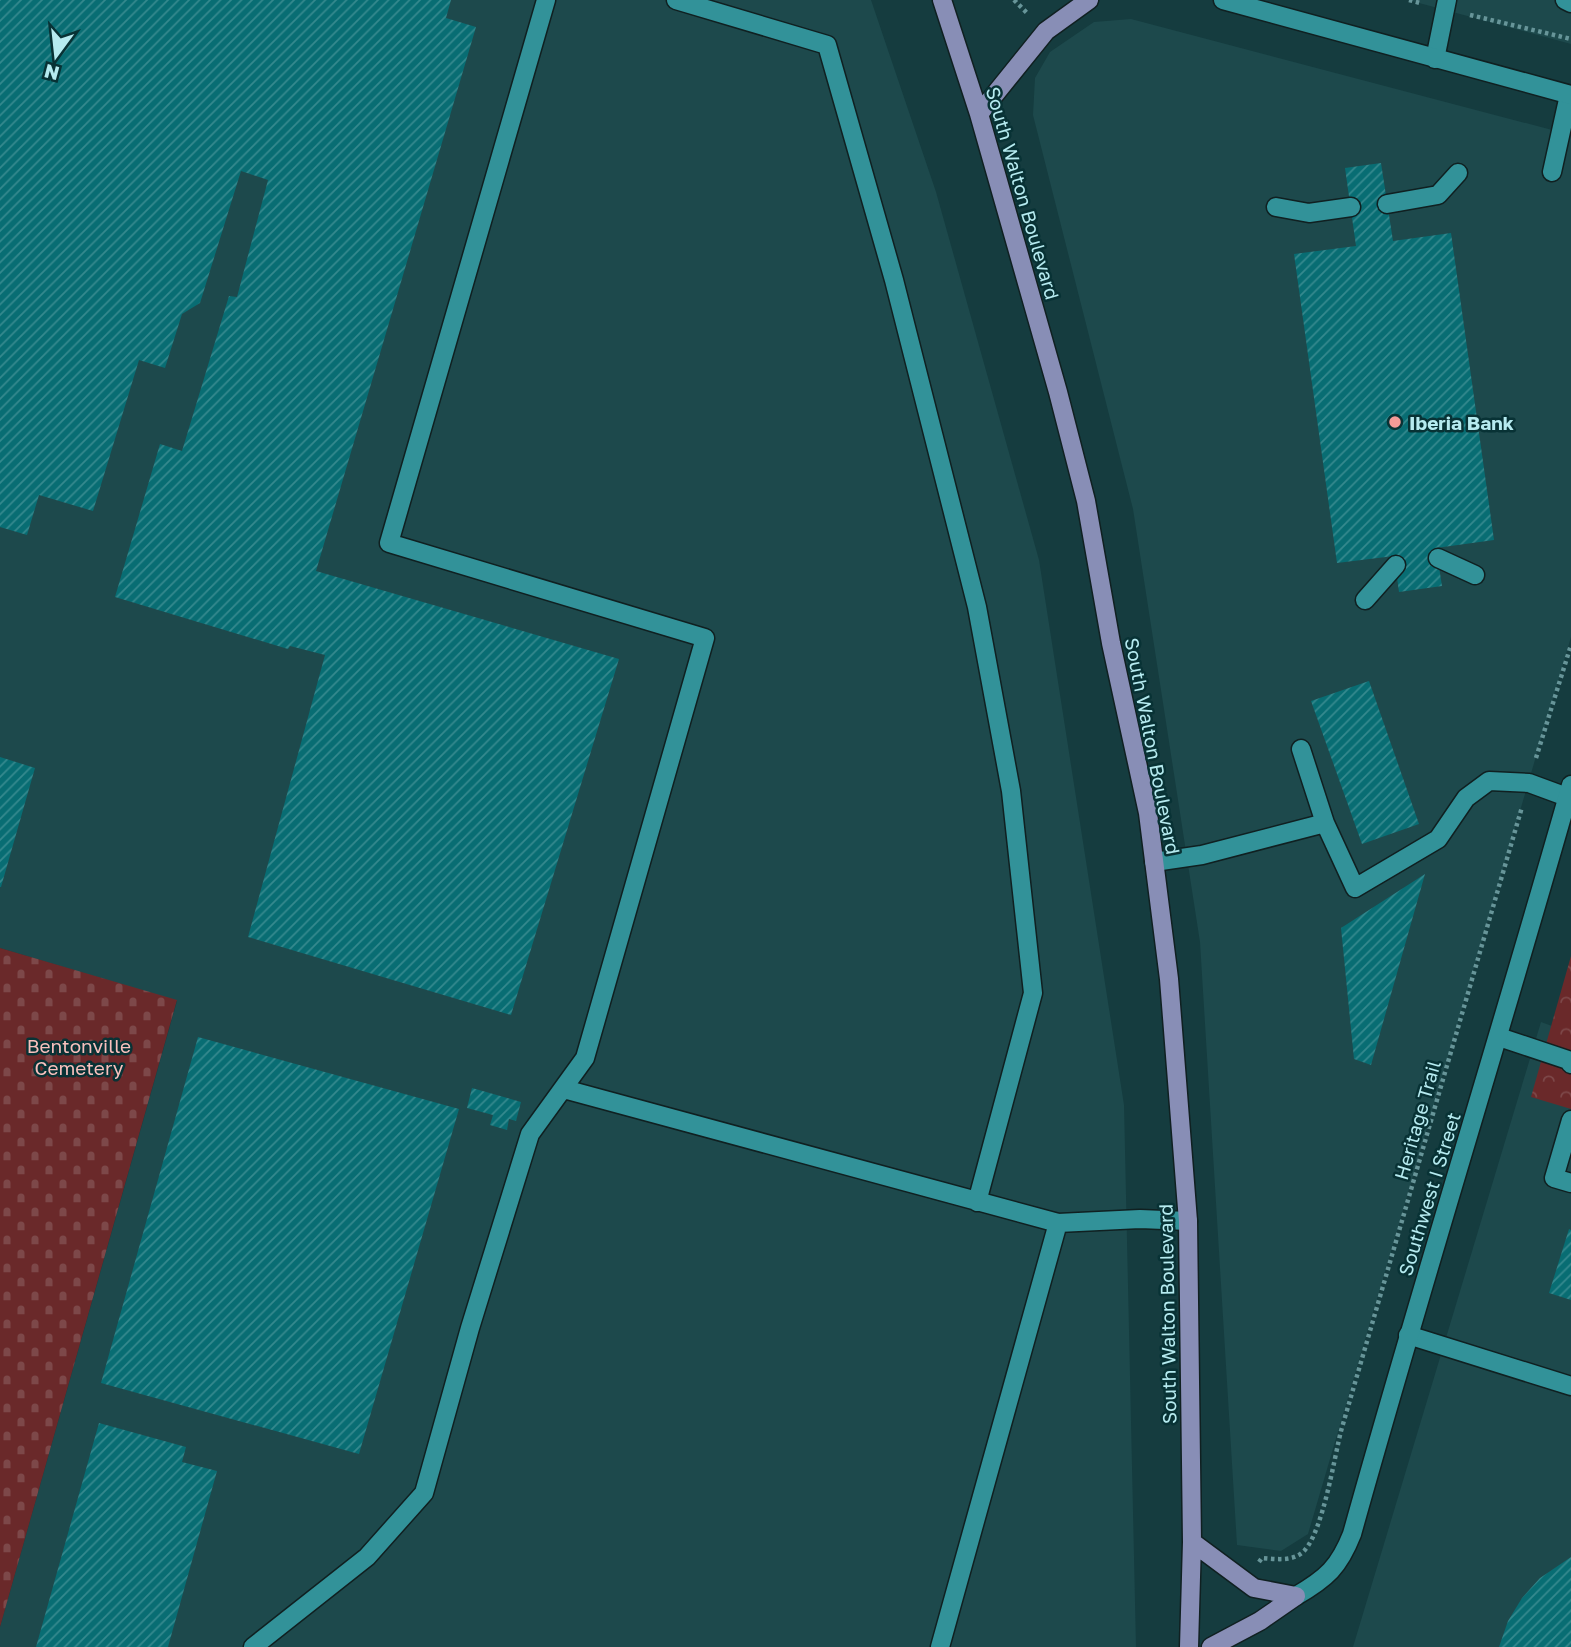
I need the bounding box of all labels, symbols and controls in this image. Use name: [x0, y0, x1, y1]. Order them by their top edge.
north arrow: [21, 21, 91, 91]
text: N: [42, 60, 61, 86]
street label: South Walton Boulevard: [982, 84, 1064, 302]
place label: Iberia Bank: [1409, 411, 1514, 434]
marker: Iberia Bank: [1387, 414, 1403, 430]
street label: South Walton Boulevard: [1121, 636, 1185, 856]
park label: Bentonville Cemetery: [27, 1034, 131, 1079]
street label: Heritage Trail: [1389, 1058, 1445, 1182]
street label: Southwest I Street: [1393, 1109, 1465, 1279]
street label: South Walton Boulevard: [1154, 1204, 1180, 1424]

